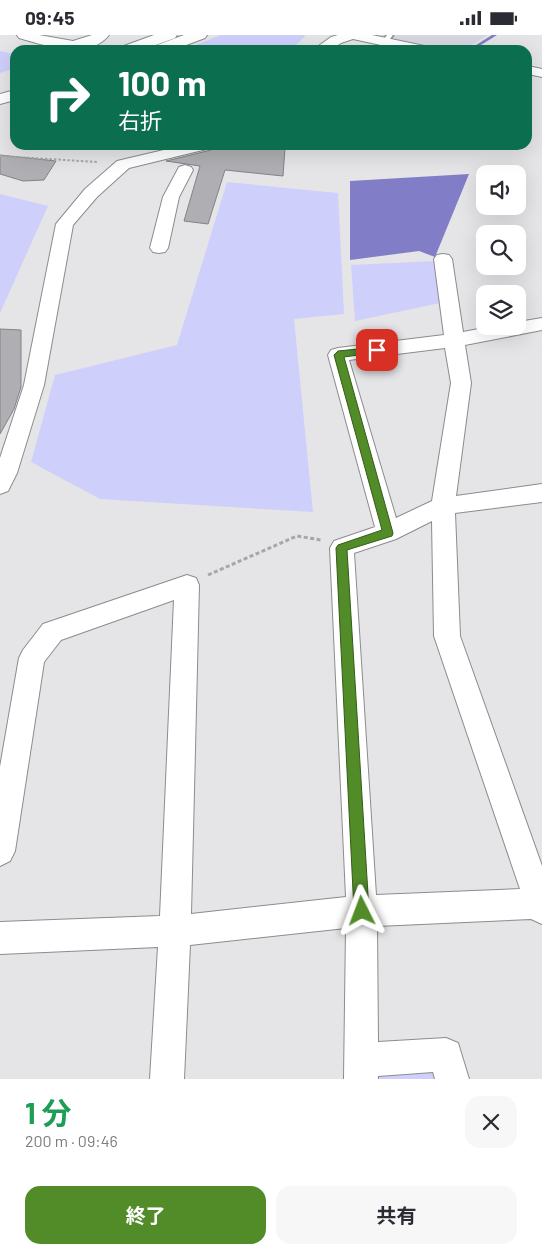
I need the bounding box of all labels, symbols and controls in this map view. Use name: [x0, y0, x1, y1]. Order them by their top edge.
text: 09:45: [25, 6, 75, 29]
text: 100 m: [118, 61, 207, 103]
icon: right: [35, 65, 100, 130]
text: 右折: [118, 107, 162, 133]
map controls: [476, 165, 526, 335]
button: sound: [476, 165, 526, 215]
button: search: [476, 225, 526, 275]
button: layers: [476, 285, 526, 335]
pin: [356, 329, 398, 371]
icon: arrive: [363, 336, 391, 364]
position arrow: [335, 884, 387, 936]
text: 1 分: [25, 1094, 72, 1130]
button: close: [465, 1096, 517, 1148]
text: 200 m · 09:46: [25, 1131, 118, 1150]
button: 終了: [25, 1186, 266, 1244]
button: 共有: [276, 1186, 517, 1244]

